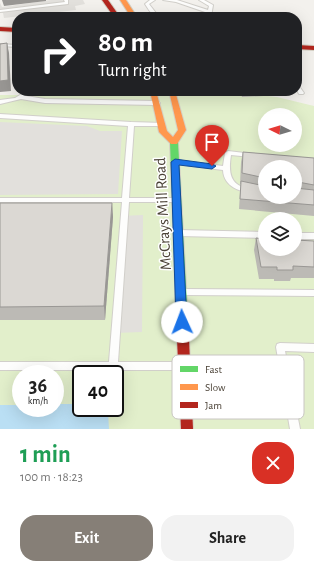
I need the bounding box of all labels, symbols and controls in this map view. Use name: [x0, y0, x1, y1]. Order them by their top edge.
icon: right: [32, 28, 84, 80]
text: 80 m: [98, 29, 153, 57]
text: Turn right: [98, 62, 167, 80]
north arrow: [258, 108, 302, 152]
map controls: [258, 108, 302, 256]
pin: [195, 125, 229, 166]
icon: arrive: [201, 131, 223, 153]
street label: McCrays Mill Road: [152, 157, 175, 271]
button: sound: [258, 160, 302, 204]
button: layers: [258, 212, 302, 256]
position arrow: [161, 301, 203, 343]
legend: [172, 355, 304, 419]
text: Fast: [205, 364, 223, 375]
speed limit sign: 40: [72, 365, 124, 417]
text: 36: [29, 376, 47, 396]
text: Slow: [205, 382, 226, 393]
text: km/h: [28, 396, 48, 406]
text: Jam: [205, 400, 222, 411]
button: close: [252, 442, 294, 484]
text: 1 min: [20, 443, 71, 467]
text: 100 m · 18:23: [20, 471, 83, 484]
button: Exit: [20, 515, 153, 561]
button: Share: [161, 515, 294, 561]

